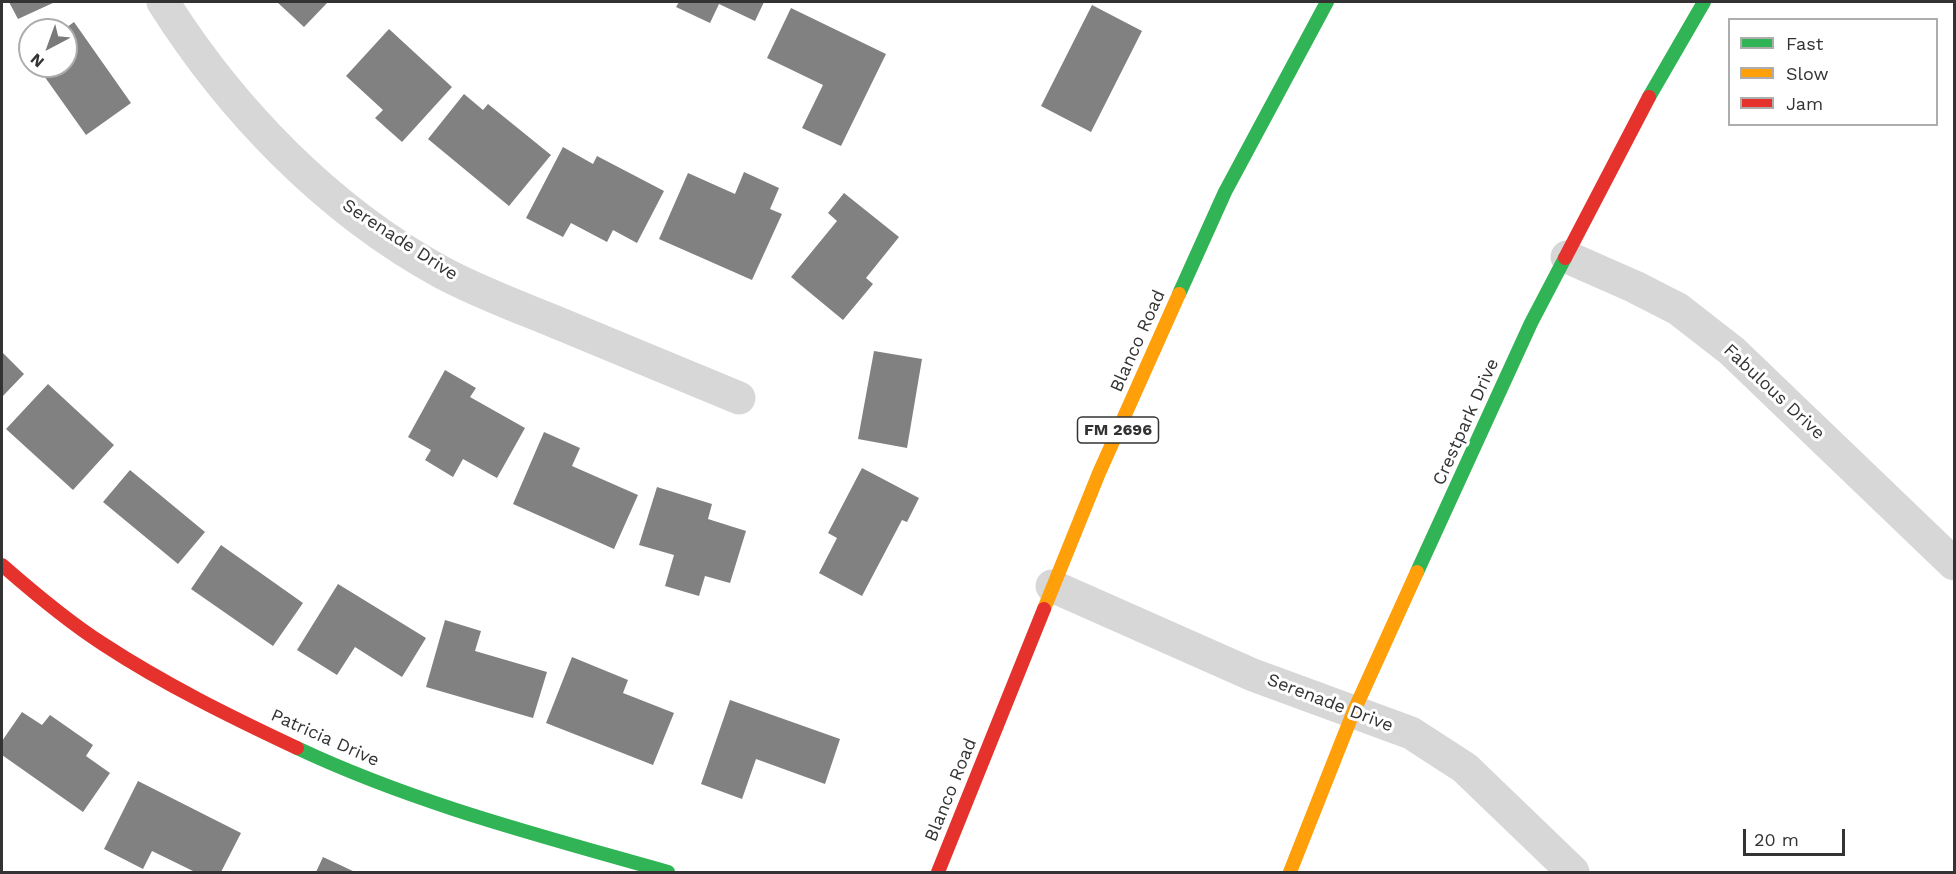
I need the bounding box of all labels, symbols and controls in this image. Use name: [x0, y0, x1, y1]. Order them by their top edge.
north arrow: [18, 18, 78, 78]
legend: [1728, 18, 1938, 126]
text: Fast: [1786, 33, 1823, 54]
text: N: [26, 49, 48, 72]
text: Slow: [1786, 63, 1829, 84]
text: Jam: [1786, 93, 1823, 114]
street label: Serenade Drive: [338, 195, 462, 285]
street label: Blanco Road: [1106, 287, 1170, 395]
street label: Fabulous Drive: [1719, 340, 1829, 444]
street label: Crestpark Drive: [1428, 355, 1504, 489]
road number: FM 2696: [1078, 417, 1158, 443]
street label: Serenade Drive: [1264, 669, 1396, 737]
street label: Patricia Drive: [267, 704, 383, 772]
street label: Blanco Road: [920, 735, 982, 845]
scale bar: [1746, 817, 1848, 855]
text: 20 m: [1754, 829, 1799, 850]

